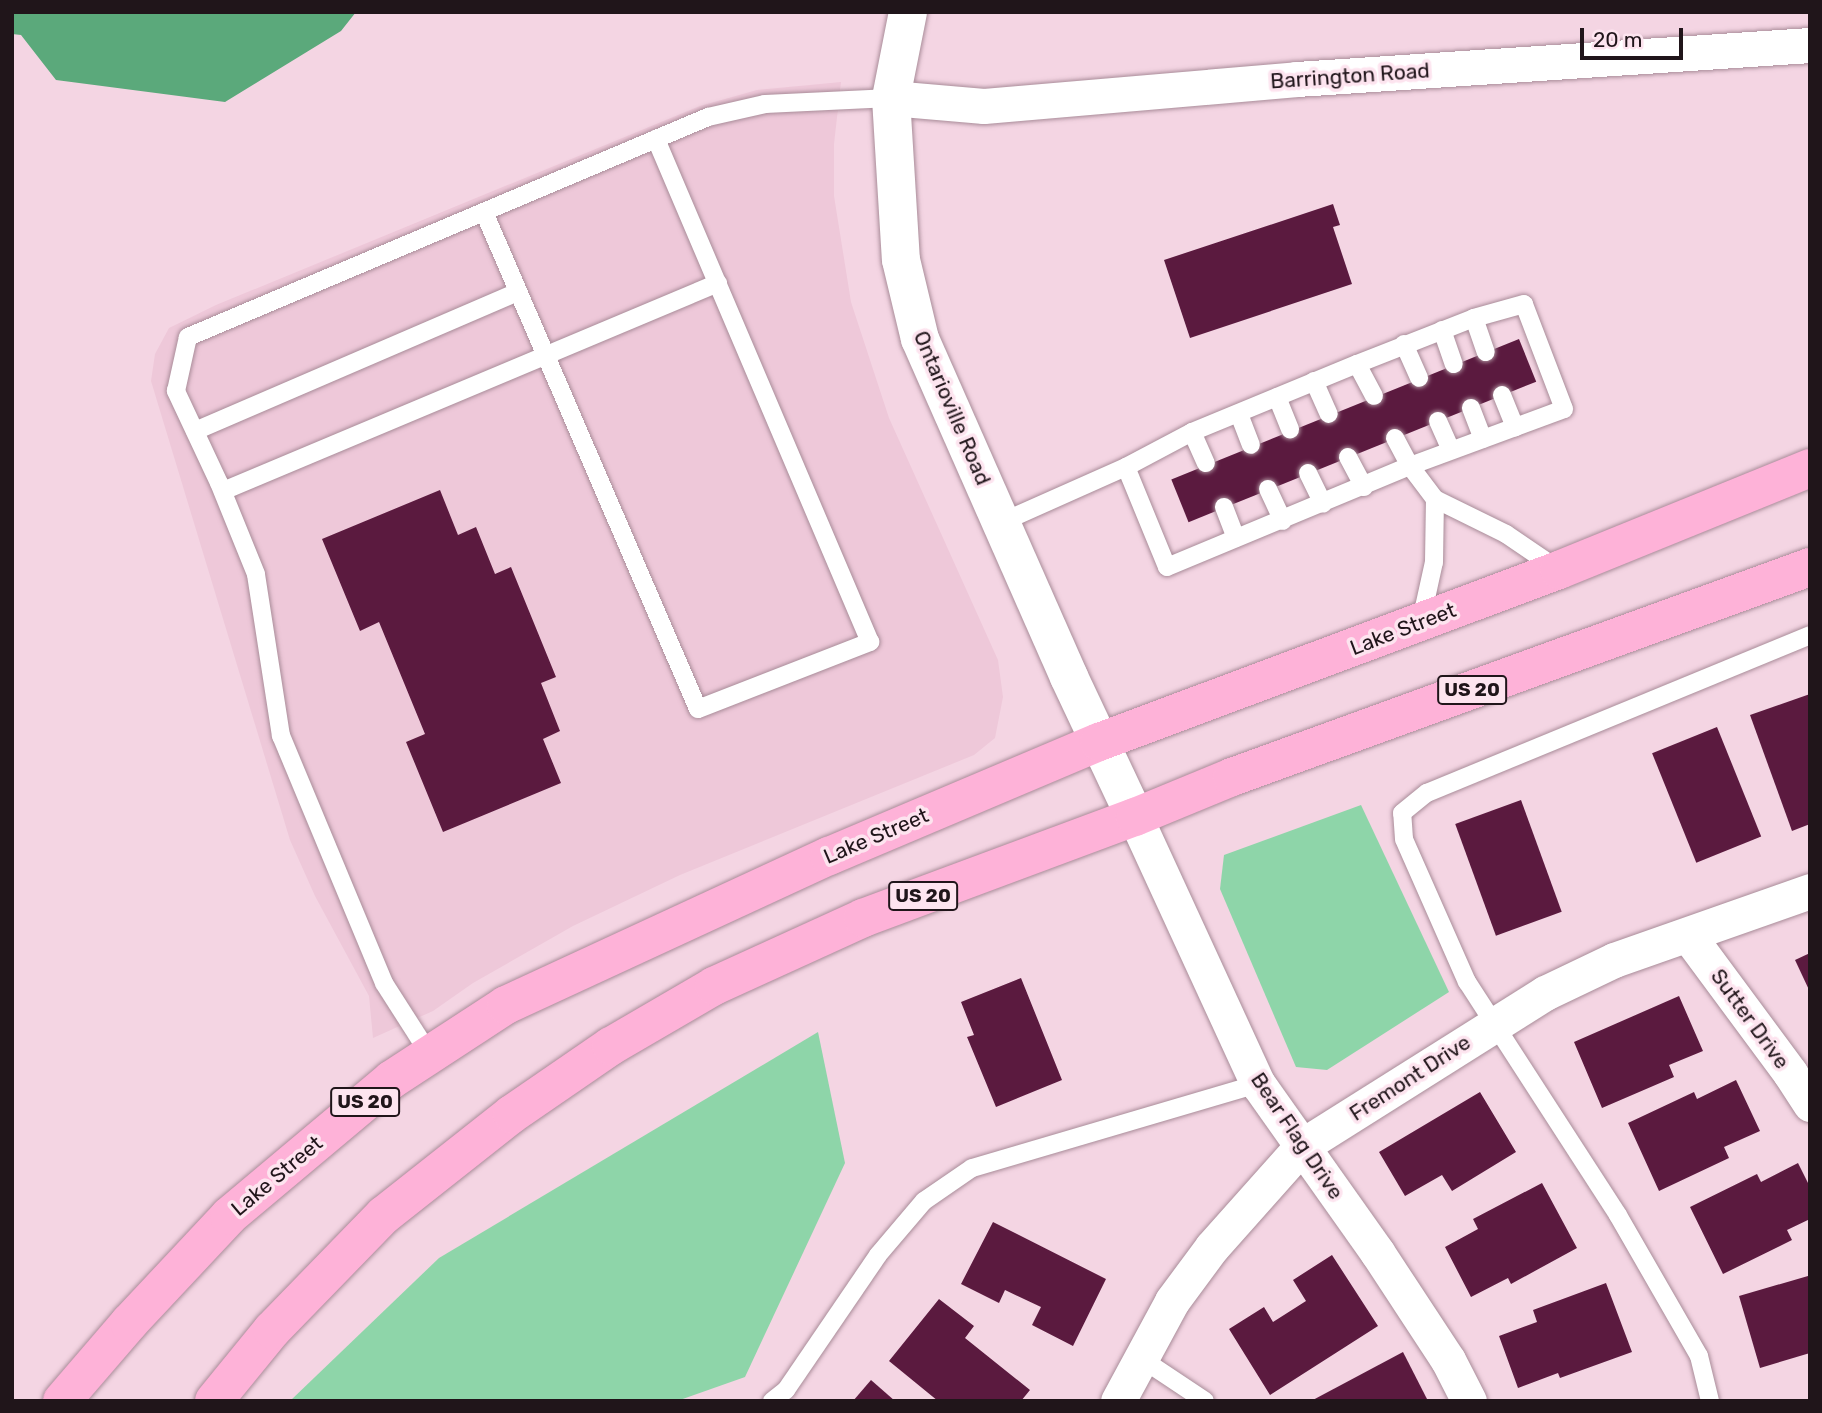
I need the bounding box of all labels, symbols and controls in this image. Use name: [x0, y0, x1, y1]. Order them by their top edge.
scale bar: [1584, 14, 1687, 58]
text: 20 m: [1593, 27, 1642, 52]
street label: Barrington Road: [1269, 58, 1431, 94]
street label: Ontarioville Road: [908, 327, 996, 489]
street label: Lake Street: [1347, 597, 1459, 661]
road number: US 20: [1437, 674, 1507, 706]
street label: Lake Street: [820, 803, 932, 869]
road number: US 20: [888, 880, 958, 912]
street label: Sutter Drive: [1705, 964, 1795, 1074]
street label: Fremont Drive: [1345, 1030, 1475, 1126]
street label: Bear Flag Drive: [1245, 1068, 1349, 1204]
road number: US 20: [330, 1086, 400, 1118]
street label: Lake Street: [226, 1131, 328, 1221]

